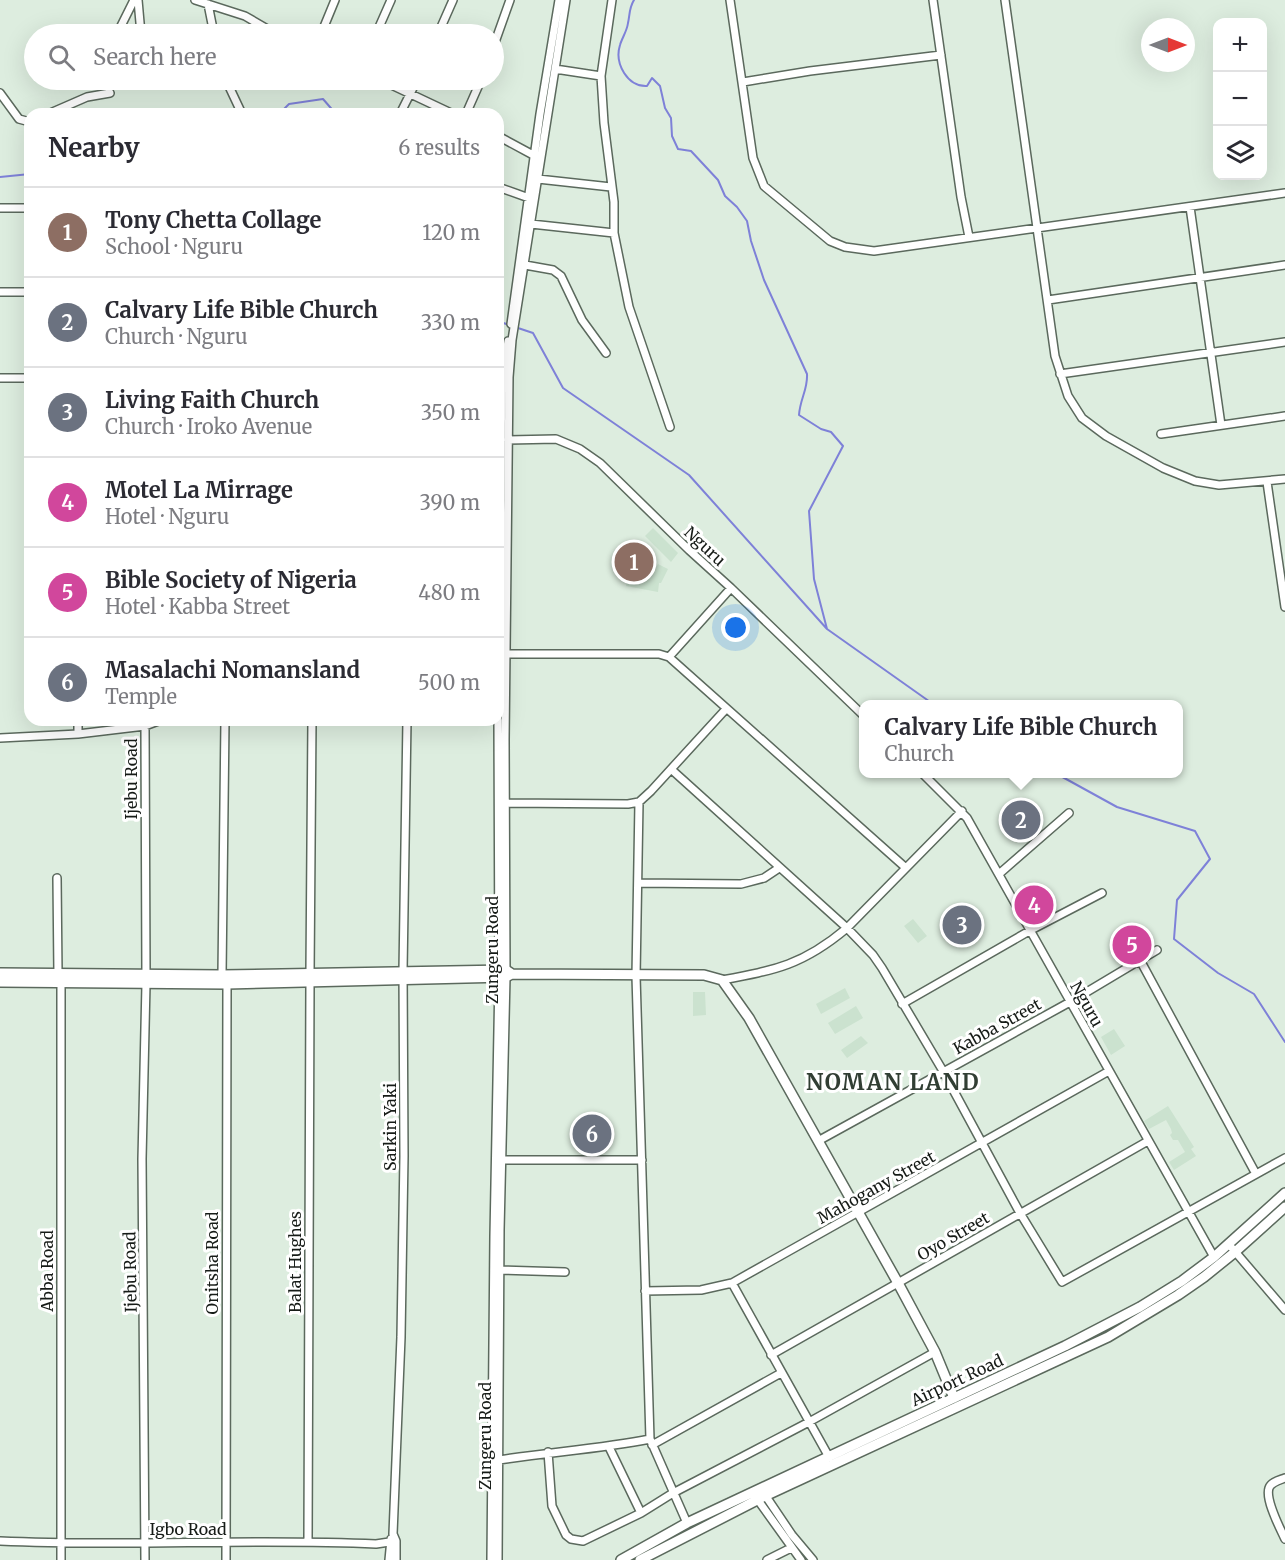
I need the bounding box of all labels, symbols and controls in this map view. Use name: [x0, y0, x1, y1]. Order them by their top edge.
north arrow: [1141, 18, 1195, 72]
map controls: [1213, 18, 1267, 180]
button: +: [1213, 18, 1267, 72]
search box: [24, 24, 504, 90]
icon: search: [45, 41, 78, 74]
text: Search here: [93, 43, 216, 71]
button: −: [1213, 72, 1267, 126]
button: layers: [1213, 126, 1267, 180]
text: Nearby: [48, 131, 140, 164]
text: 6 results: [398, 135, 480, 160]
text: Tony Chetta Collage: [105, 206, 321, 234]
text: 1: [63, 220, 72, 245]
text: 120 m: [422, 220, 480, 245]
text: School · Nguru: [105, 234, 243, 259]
text: Calvary Life Bible Church: [105, 296, 378, 324]
text: 2: [62, 310, 73, 335]
text: 330 m: [421, 310, 480, 335]
text: Church · Nguru: [105, 324, 248, 349]
text: Living Faith Church: [105, 386, 319, 414]
text: 3: [62, 400, 73, 425]
text: 350 m: [421, 400, 480, 425]
text: Church · Iroko Avenue: [105, 414, 312, 439]
text: Motel La Mirrage: [105, 476, 293, 504]
text: 4: [61, 490, 74, 515]
text: 390 m: [420, 490, 480, 515]
text: Hotel · Nguru: [105, 504, 229, 529]
street label: Nguru: [680, 522, 730, 570]
pin: 1: [614, 540, 654, 584]
text: Bible Society of Nigeria: [105, 566, 357, 594]
text: 5: [62, 580, 73, 605]
text: 480 m: [418, 580, 480, 605]
text: Hotel · Kabba Street: [105, 594, 290, 619]
your location: [721, 613, 750, 642]
text: Masalachi Nomansland: [105, 656, 360, 684]
text: 6: [61, 670, 74, 695]
text: 500 m: [418, 670, 480, 695]
text: Temple: [105, 684, 177, 709]
popup: [859, 700, 1183, 778]
text: Calvary Life Bible Church: [885, 713, 1157, 741]
street label: Ijebu Road: [121, 738, 141, 820]
text: Church: [885, 741, 954, 766]
pin: 2: [1002, 798, 1040, 842]
pin: 4: [1014, 882, 1054, 928]
street label: Zungeru Road: [482, 896, 502, 1004]
pin: 3: [942, 902, 982, 948]
pin: 5: [1112, 922, 1152, 968]
street label: Nguru: [1066, 978, 1108, 1030]
street label: Kabba Street: [950, 993, 1045, 1058]
district label: NOMAN LAND: [806, 1068, 980, 1096]
street label: Sarkin Yaki: [380, 1083, 400, 1171]
pin: 6: [572, 1112, 612, 1156]
street label: Mahogany Street: [814, 1146, 939, 1228]
street label: Oyo Street: [913, 1207, 993, 1265]
street label: Onitsha Road: [202, 1211, 222, 1314]
street label: Balat Hughes: [285, 1211, 305, 1313]
street label: Abba Road: [37, 1230, 57, 1313]
street label: Ijebu Road: [119, 1231, 141, 1313]
street label: Airport Road: [907, 1350, 1007, 1410]
street label: Zungeru Road: [475, 1382, 495, 1490]
street label: Igbo Road: [149, 1519, 227, 1539]

